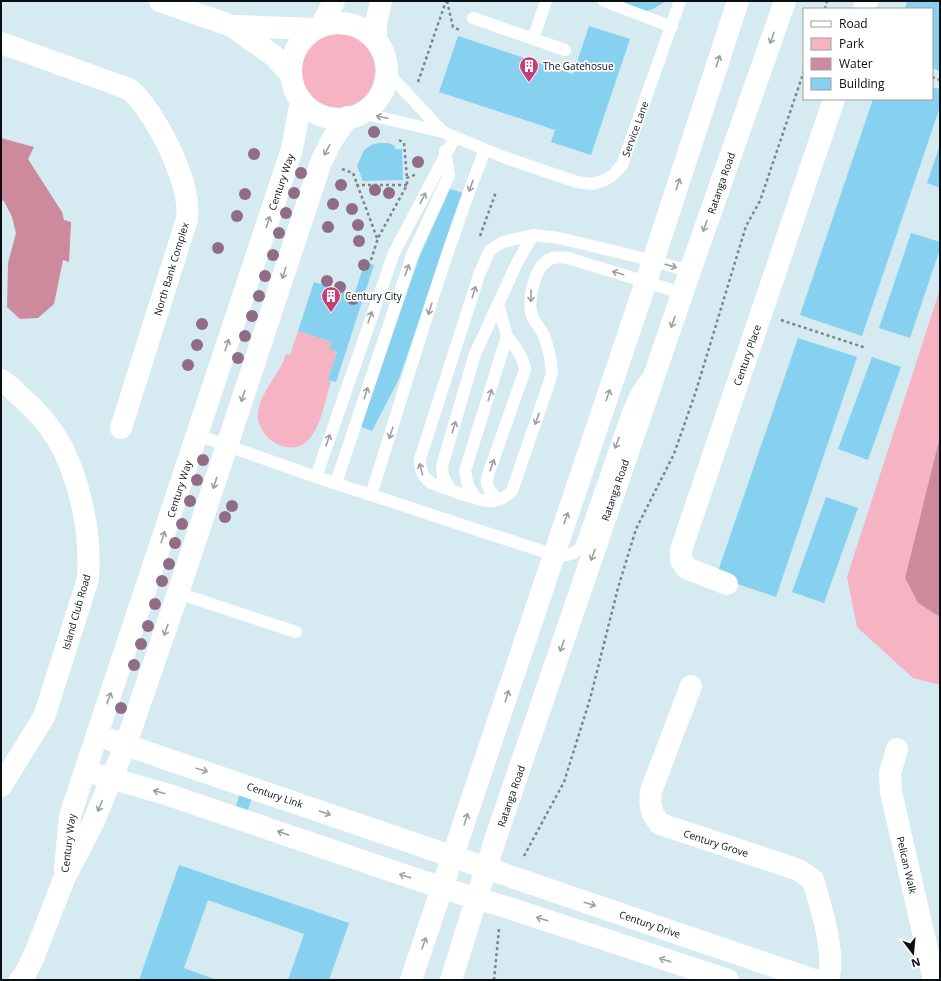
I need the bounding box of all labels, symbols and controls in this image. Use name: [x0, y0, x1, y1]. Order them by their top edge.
legend: [803, 8, 933, 100]
text: Road: [839, 15, 868, 32]
one-way arrow: [768, 31, 775, 44]
text: Park: [839, 35, 865, 52]
one-way arrow: [715, 54, 722, 67]
building icon: The Gatehosue: [518, 55, 540, 83]
text: Water: [839, 55, 873, 72]
place label: The Gatehosue: [543, 59, 614, 73]
text: Building: [839, 75, 885, 92]
street label: Service Lane: [618, 99, 652, 159]
one-way arrow: [376, 113, 389, 121]
one-way arrow: [323, 144, 330, 156]
street label: Ratanga Road: [704, 150, 738, 216]
street label: Century Way: [265, 151, 298, 212]
one-way arrow: [675, 178, 682, 191]
one-way arrow: [467, 179, 474, 192]
one-way arrow: [419, 192, 427, 204]
one-way arrow: [264, 216, 272, 228]
street label: North Bank Complex: [150, 220, 192, 317]
one-way arrow: [701, 220, 709, 232]
one-way arrow: [404, 263, 411, 276]
one-way arrow: [665, 263, 678, 271]
one-way arrow: [280, 266, 287, 279]
one-way arrow: [612, 269, 625, 276]
building icon: Century City: [320, 285, 342, 313]
one-way arrow: [471, 286, 478, 299]
place label: Century City: [345, 289, 403, 303]
one-way arrow: [527, 289, 535, 302]
one-way arrow: [426, 303, 433, 316]
one-way arrow: [367, 311, 375, 323]
one-way arrow: [668, 315, 676, 327]
street label: Century Place: [730, 322, 764, 388]
one-way arrow: [224, 339, 231, 352]
one-way arrow: [363, 387, 370, 400]
one-way arrow: [487, 388, 494, 401]
one-way arrow: [605, 388, 612, 401]
one-way arrow: [239, 390, 247, 402]
one-way arrow: [533, 413, 541, 425]
one-way arrow: [451, 421, 458, 434]
one-way arrow: [386, 427, 394, 439]
one-way arrow: [325, 434, 333, 446]
one-way arrow: [613, 437, 621, 449]
street label: Ratanga Road: [598, 457, 632, 523]
street label: Century Way: [163, 458, 195, 519]
one-way arrow: [488, 460, 496, 472]
one-way arrow: [417, 463, 425, 476]
one-way arrow: [210, 476, 218, 488]
one-way arrow: [563, 512, 571, 524]
one-way arrow: [160, 531, 167, 544]
one-way arrow: [589, 549, 596, 562]
street label: Island Club Road: [59, 573, 93, 651]
one-way arrow: [161, 623, 169, 635]
one-way arrow: [558, 639, 565, 652]
one-way arrow: [504, 690, 511, 703]
one-way arrow: [106, 692, 114, 704]
street label: Ratanga Road: [494, 763, 528, 829]
one-way arrow: [196, 767, 209, 774]
street label: Century Link: [245, 779, 306, 811]
one-way arrow: [153, 788, 166, 795]
one-way arrow: [96, 800, 103, 812]
one-way arrow: [318, 810, 331, 817]
street label: Century Way: [57, 812, 79, 873]
one-way arrow: [463, 814, 471, 826]
street label: Century Grove: [682, 826, 751, 860]
one-way arrow: [276, 829, 289, 836]
street label: Pelican Walk: [894, 835, 921, 896]
one-way arrow: [400, 871, 412, 879]
one-way arrow: [584, 900, 596, 908]
street label: Century Drive: [618, 907, 683, 941]
one-way arrow: [536, 915, 549, 922]
north arrow: [893, 933, 933, 973]
one-way arrow: [421, 937, 428, 950]
text: N: [910, 955, 922, 972]
one-way arrow: [659, 956, 672, 963]

